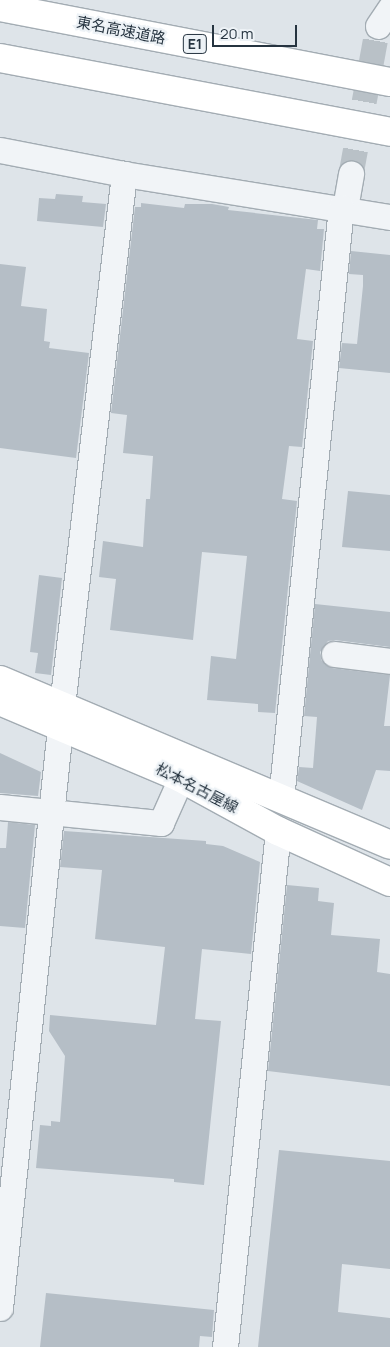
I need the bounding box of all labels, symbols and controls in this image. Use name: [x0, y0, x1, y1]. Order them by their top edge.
street label: 東名高速道路: [75, 13, 167, 47]
scale bar: [215, 15, 300, 47]
text: 20 m: [220, 23, 253, 44]
road number: E1: [182, 33, 208, 56]
street label: 松本名古屋線: [153, 760, 241, 816]

